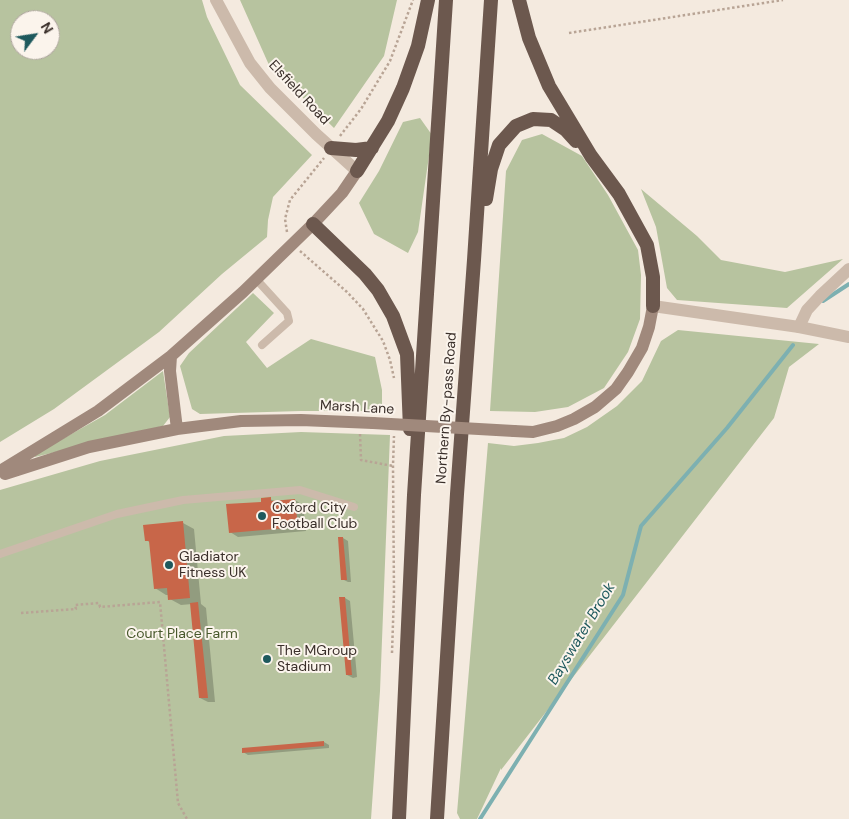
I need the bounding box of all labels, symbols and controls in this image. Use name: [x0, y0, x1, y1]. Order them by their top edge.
north arrow: [10, 10, 60, 60]
text: N: [37, 19, 57, 37]
street label: Elsfield Road: [265, 57, 333, 129]
street label: Northern By-pass Road: [433, 332, 461, 484]
street label: Marsh Lane: [319, 398, 395, 418]
place label: Oxford City Football Club: [272, 500, 357, 532]
marker: Oxford City Football Club: [256, 510, 268, 522]
place label: Gladiator Fitness UK: [179, 549, 246, 582]
marker: Gladiator Fitness UK: [163, 559, 175, 571]
water label: Bayswater Brook: [544, 580, 620, 688]
park label: Court Place Farm: [126, 626, 238, 642]
place label: The MGroup Stadium: [277, 643, 357, 676]
marker: The MGroup Stadium: [261, 653, 273, 665]

